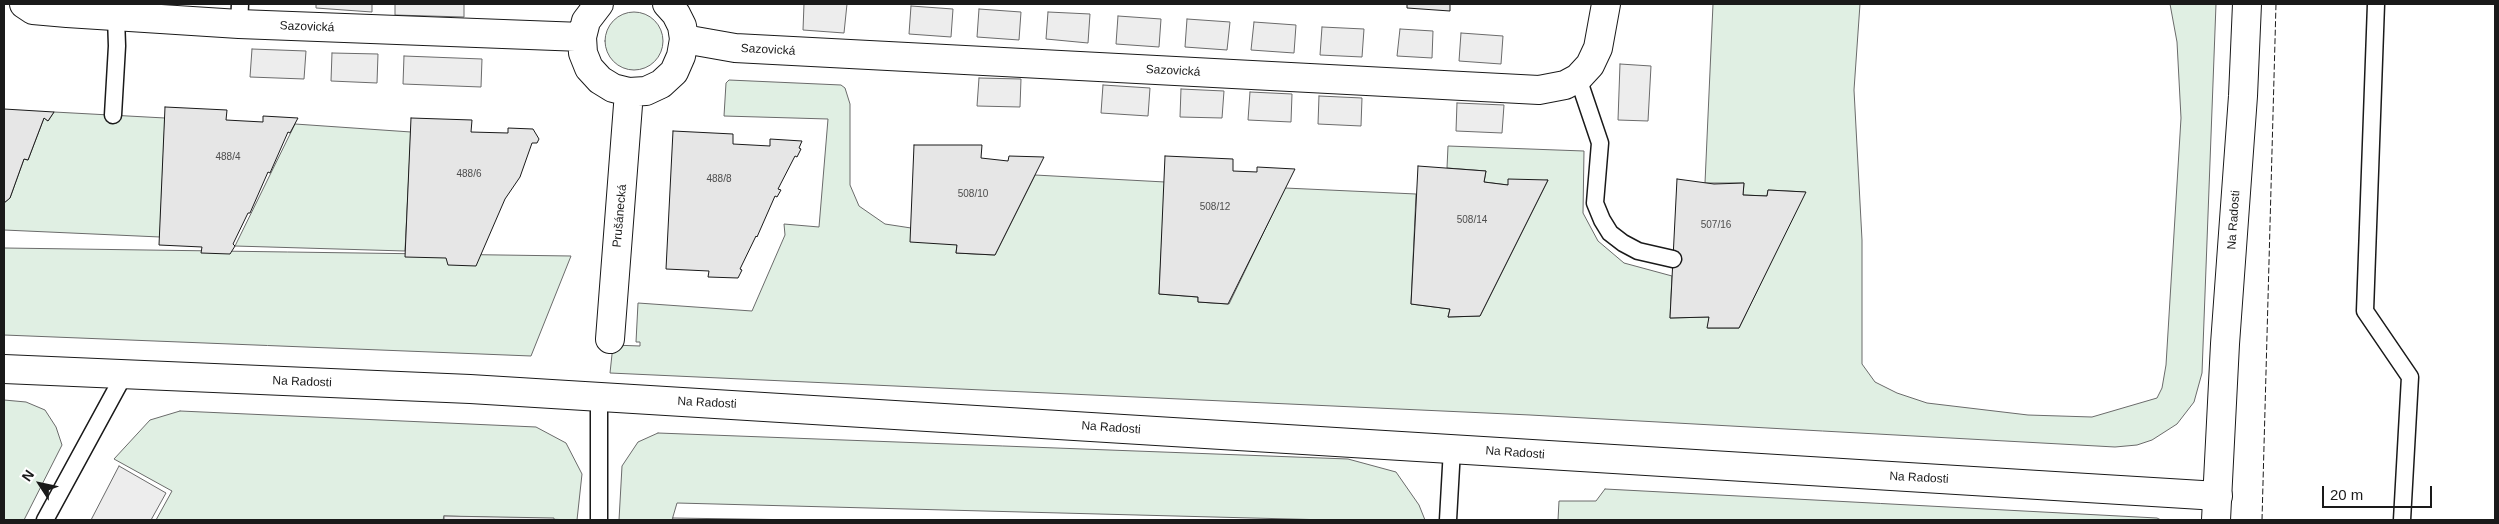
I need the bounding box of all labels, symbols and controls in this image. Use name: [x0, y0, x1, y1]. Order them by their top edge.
street label: Sazovická: [279, 19, 335, 35]
street label: Sazovická: [740, 41, 796, 59]
street label: Sazovická: [1145, 62, 1201, 80]
house number: 488/4: [215, 151, 241, 163]
house number: 488/6: [456, 168, 482, 180]
house number: 488/8: [706, 173, 732, 185]
street label: Prušánecká: [610, 184, 630, 248]
house number: 508/10: [958, 188, 988, 200]
street label: Na Radosti: [2225, 190, 2243, 250]
house number: 508/12: [1200, 201, 1230, 213]
house number: 508/14: [1457, 214, 1487, 226]
house number: 507/16: [1701, 219, 1731, 231]
street label: Na Radosti: [272, 374, 332, 390]
street label: Na Radosti: [677, 394, 737, 412]
street label: Na Radosti: [1081, 419, 1141, 437]
street label: Na Radosti: [1485, 444, 1545, 462]
north arrow: [15, 459, 65, 509]
text: N: [18, 467, 37, 484]
street label: Na Radosti: [1889, 469, 1949, 487]
scale bar: [2324, 476, 2434, 508]
text: 20 m: [2330, 486, 2363, 503]

